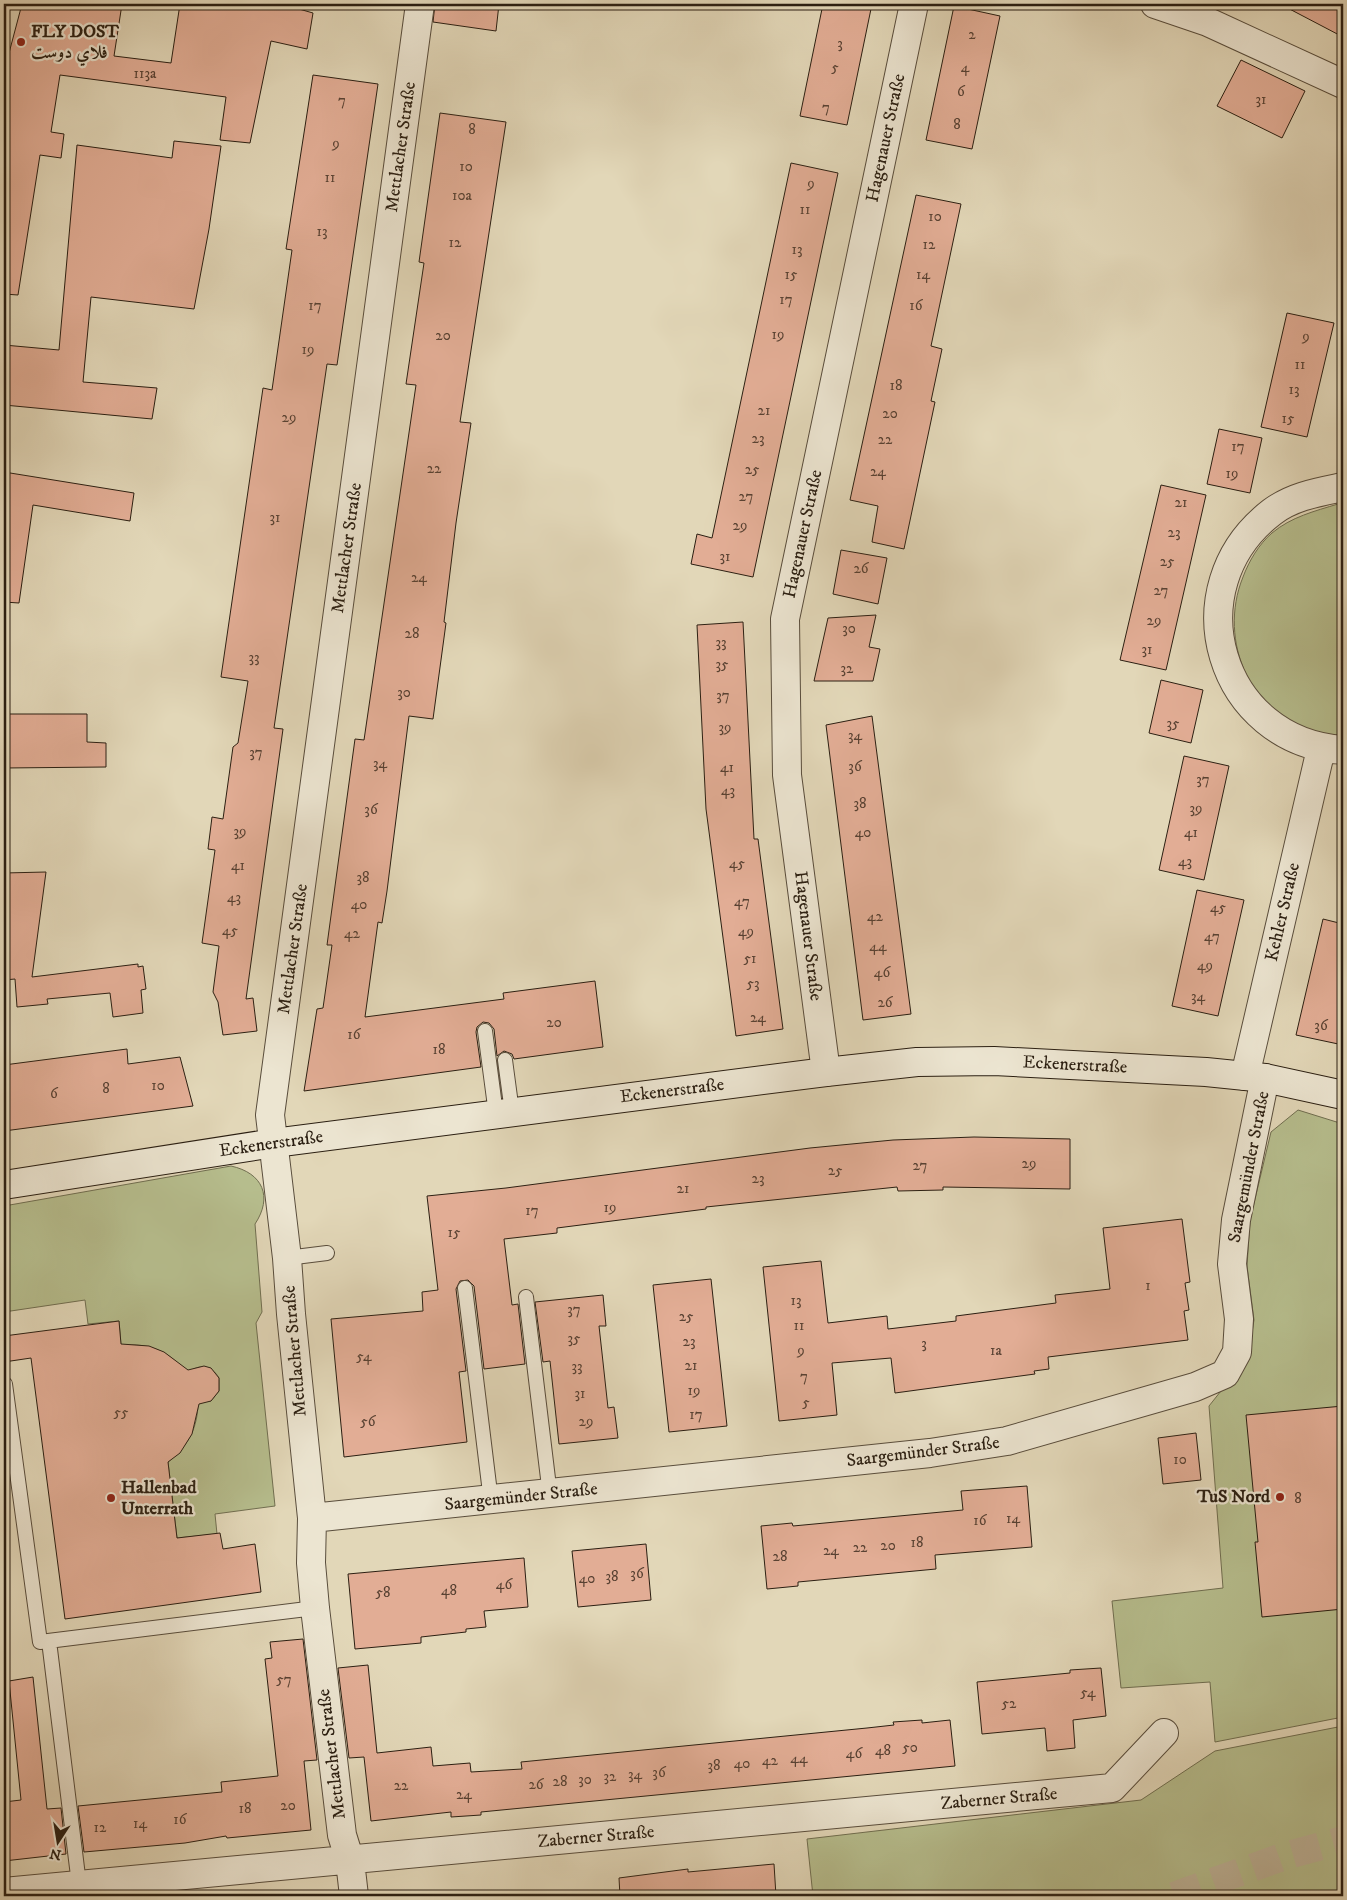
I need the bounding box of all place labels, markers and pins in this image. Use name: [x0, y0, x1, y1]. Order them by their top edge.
place label: FLY DOST فلاي دوست: [31, 21, 119, 67]
marker: FLY DOST فلاي دوست: [15, 36, 27, 48]
place label: Hallenbad Unterrath: [121, 1477, 197, 1520]
place label: TuS Nord: [1196, 1486, 1271, 1508]
marker: TuS Nord: [1274, 1491, 1286, 1503]
marker: Hallenbad Unterrath: [105, 1492, 117, 1504]

